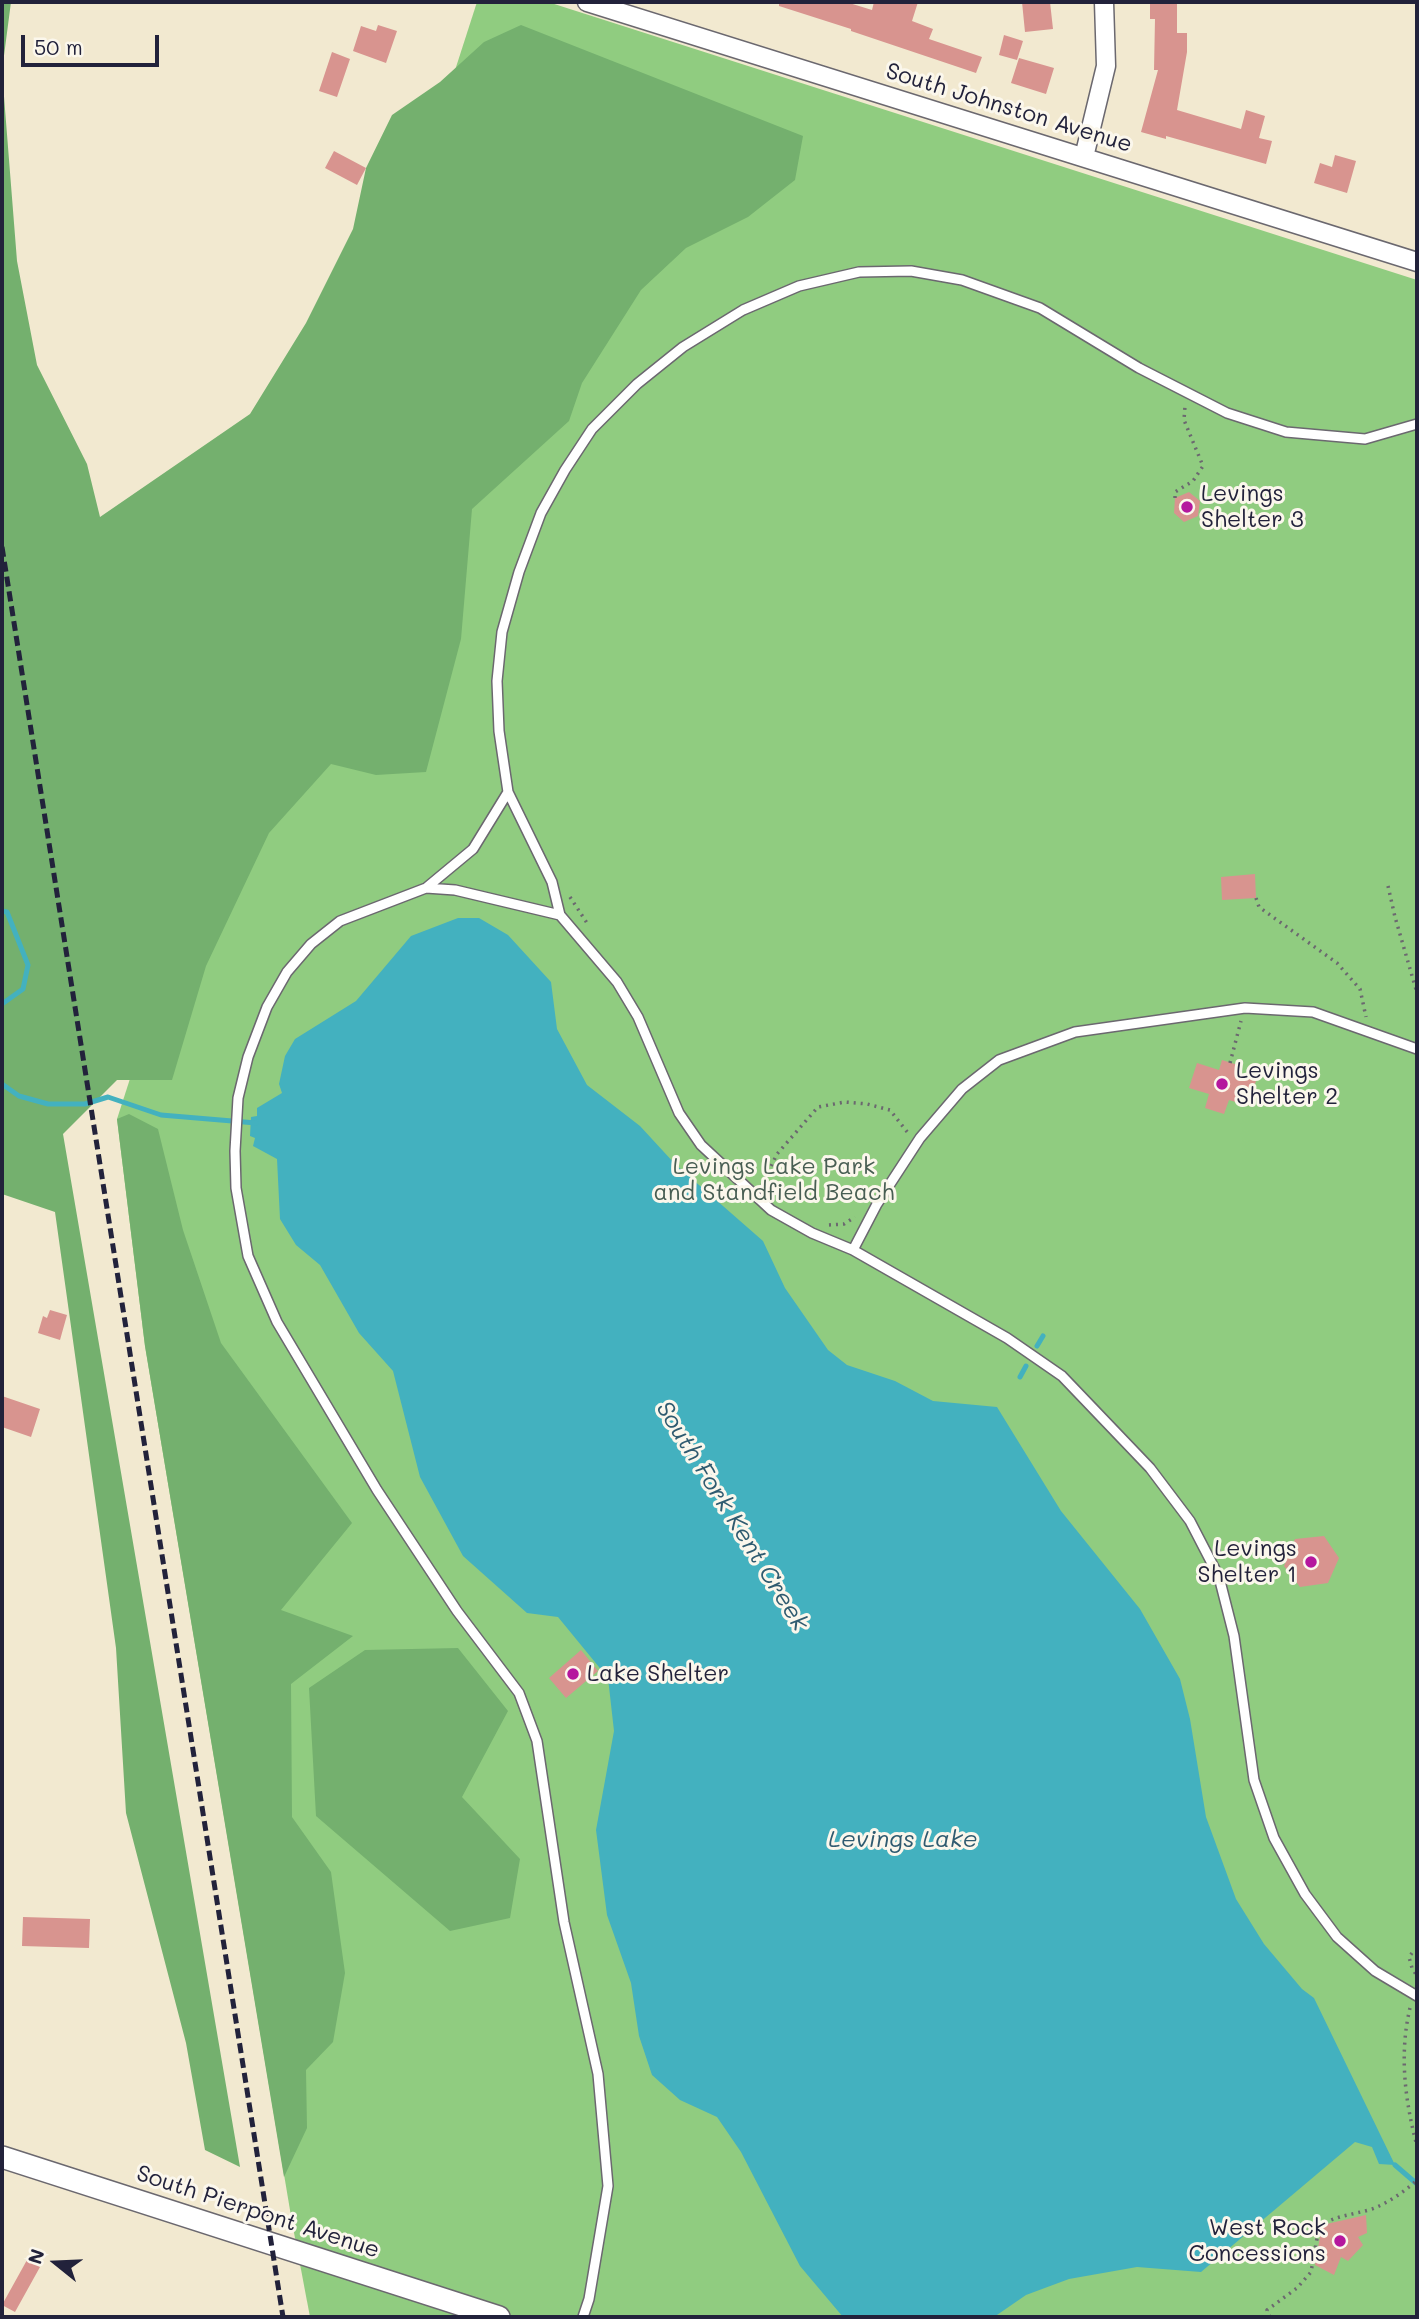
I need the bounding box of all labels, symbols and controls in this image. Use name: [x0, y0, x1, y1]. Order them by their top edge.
scale bar: [24, 21, 163, 65]
text: 50 m: [34, 33, 83, 60]
street label: South Johnston Avenue: [882, 57, 1136, 159]
place label: Levings Shelter 3: [1201, 480, 1304, 534]
marker: Levings Shelter 3: [1179, 499, 1195, 515]
place label: Levings Shelter 2: [1236, 1057, 1338, 1111]
marker: Levings Shelter 2: [1214, 1076, 1230, 1092]
park label: Levings Lake Park and Standfield Beach: [653, 1153, 895, 1207]
water label: South Fork Kent Creek: [649, 1396, 815, 1636]
place label: Levings Shelter 1: [1198, 1535, 1297, 1589]
marker: Levings Shelter 1: [1303, 1554, 1319, 1570]
place label: Lake Shelter: [587, 1660, 729, 1688]
marker: Lake Shelter: [565, 1666, 581, 1682]
water label: Levings Lake: [828, 1826, 978, 1854]
street label: South Pierpont Avenue: [133, 2160, 383, 2264]
place label: West Rock Concessions: [1188, 2214, 1326, 2268]
north arrow: [21, 2228, 91, 2298]
marker: West Rock Concessions: [1332, 2233, 1348, 2249]
text: N: [21, 2246, 50, 2267]

